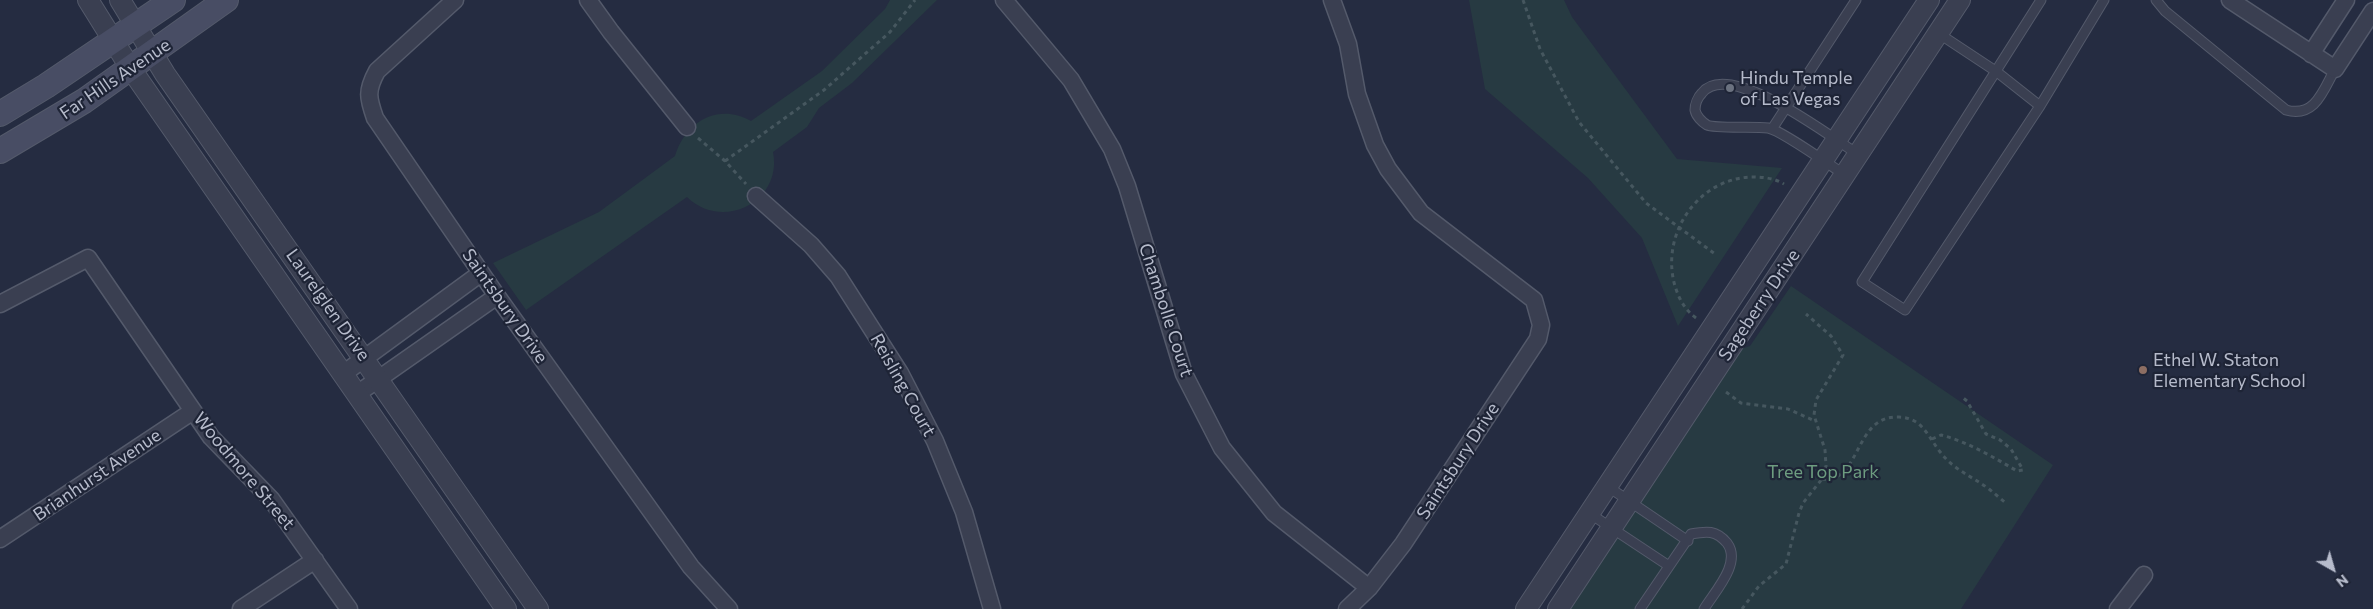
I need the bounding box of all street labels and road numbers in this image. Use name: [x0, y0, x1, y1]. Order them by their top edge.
street label: Far Hills Avenue: [56, 34, 174, 124]
street label: Chambolle Court: [1134, 241, 1198, 379]
street label: Laurelglen Drive: [281, 245, 375, 365]
street label: Saintsbury Drive: [458, 245, 552, 367]
street label: Sageberry Drive: [1714, 245, 1804, 365]
street label: Reisling Court: [866, 330, 940, 440]
street label: Saintsbury Drive: [1412, 399, 1504, 523]
street label: Woodmore Street: [189, 408, 299, 534]
street label: Brianhurst Avenue: [29, 424, 165, 526]

